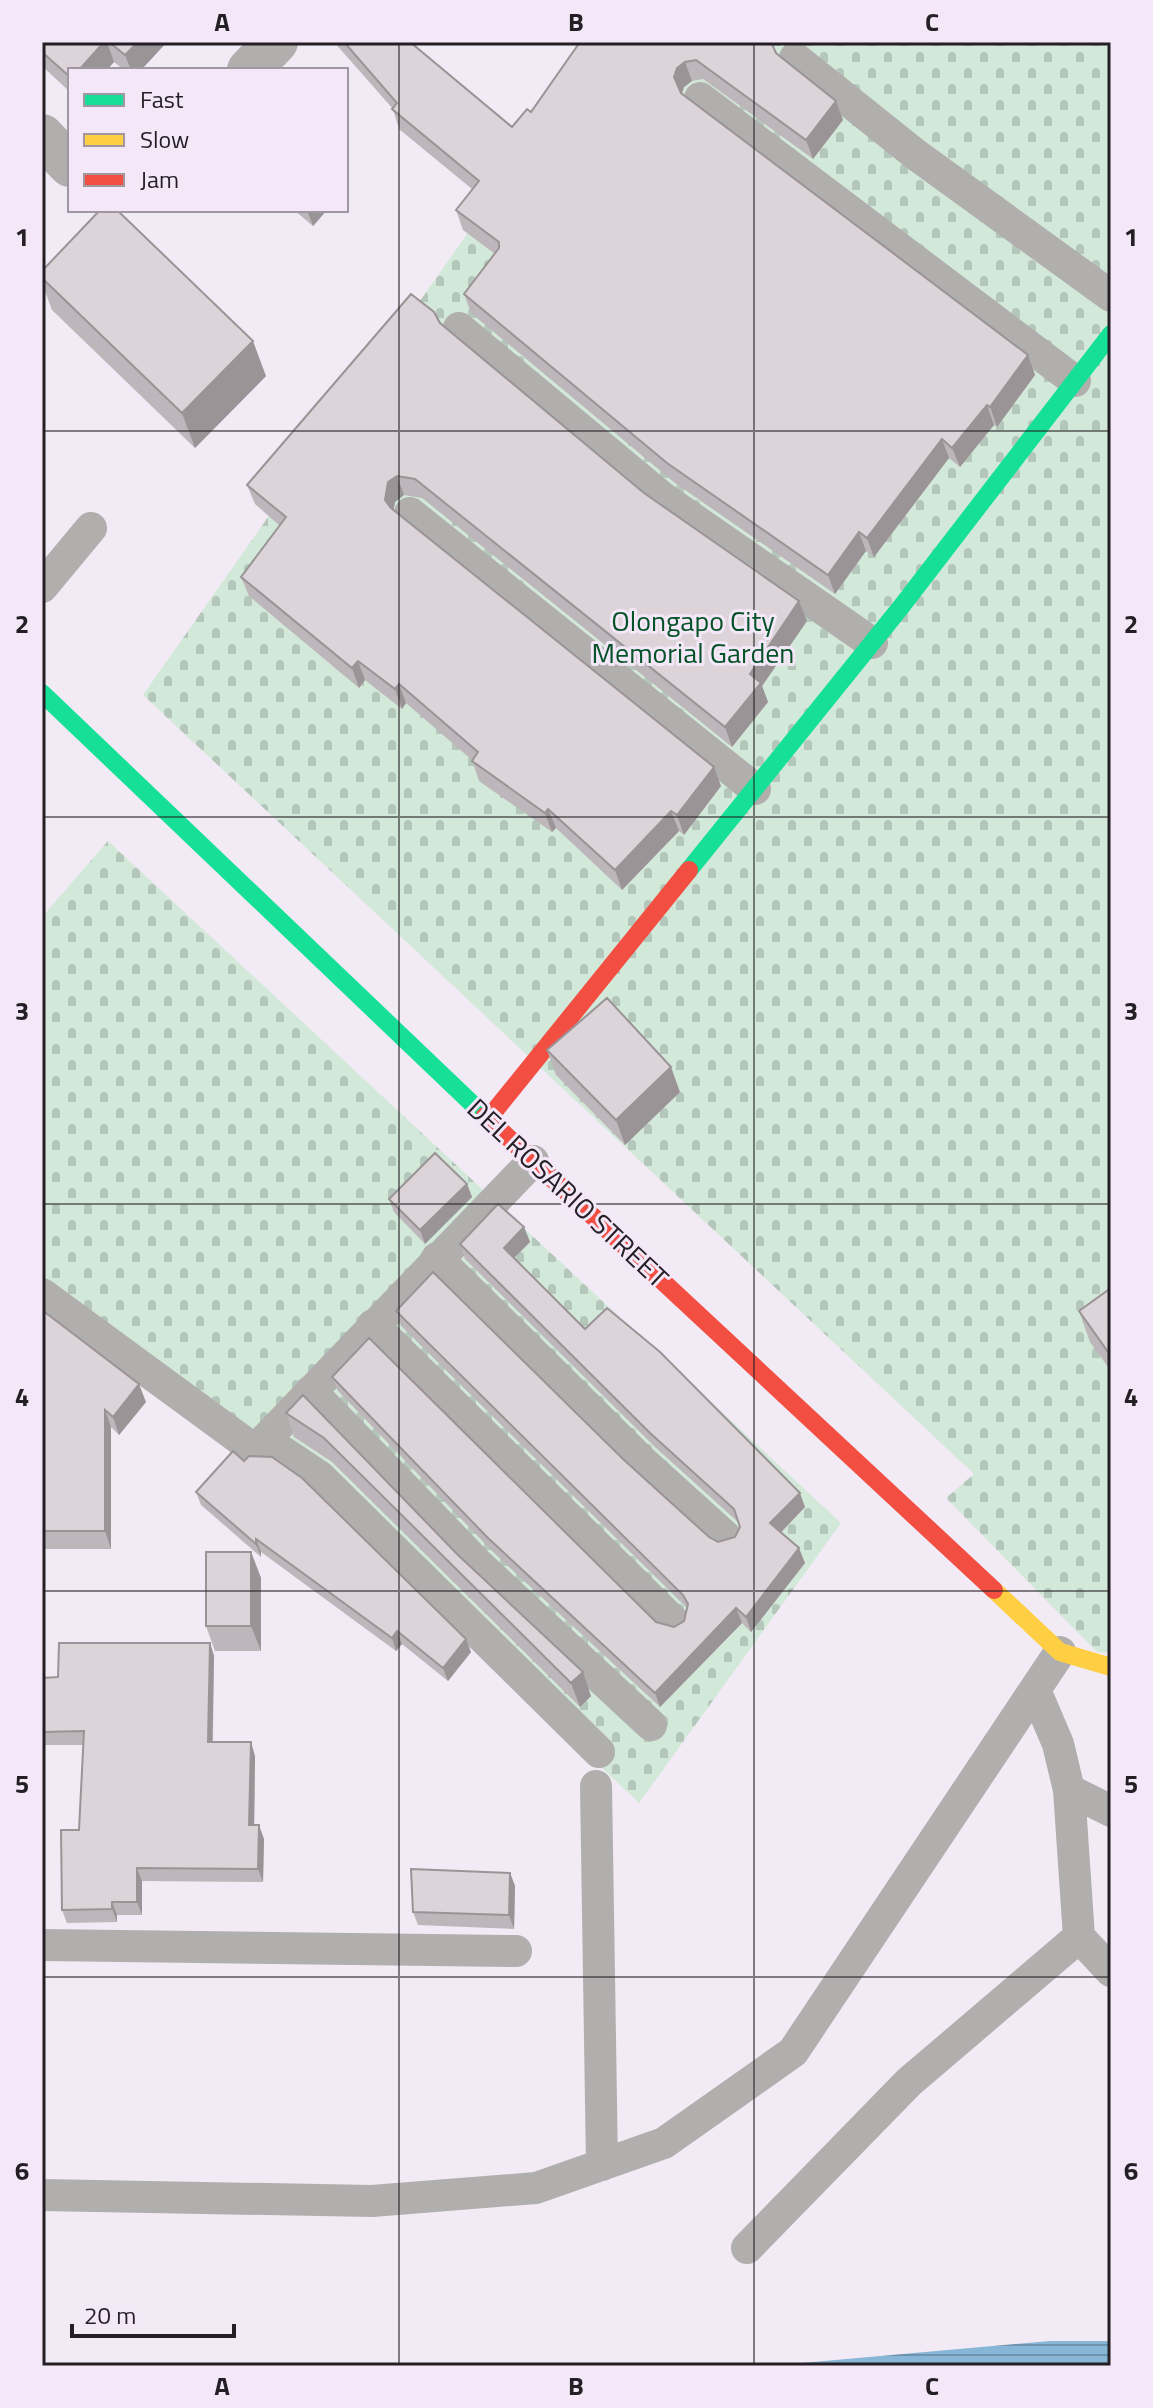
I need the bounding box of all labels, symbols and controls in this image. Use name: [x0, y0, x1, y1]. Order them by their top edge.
text: A: [214, 2, 230, 41]
text: B: [568, 2, 584, 41]
text: C: [925, 2, 939, 41]
legend: [68, 68, 348, 212]
text: Fast: [140, 81, 184, 117]
text: Slow: [140, 121, 189, 157]
text: Jam: [140, 161, 179, 197]
text: 1: [15, 217, 29, 256]
text: 1: [1124, 217, 1138, 256]
park label: Olongapo City Memorial Garden: [592, 599, 794, 674]
text: 2: [15, 604, 29, 643]
text: 2: [1124, 604, 1138, 643]
text: 3: [15, 991, 29, 1030]
text: 3: [1124, 991, 1138, 1030]
street label: DEL ROSARIO STREET: [458, 1088, 679, 1298]
text: 4: [15, 1377, 29, 1416]
text: 4: [1124, 1377, 1138, 1416]
text: 5: [15, 1764, 29, 1803]
text: 5: [1124, 1764, 1138, 1803]
text: 6: [15, 2151, 29, 2190]
text: 6: [1124, 2151, 1138, 2190]
scale bar: [72, 2288, 234, 2338]
text: 20 m: [84, 2297, 136, 2333]
text: A: [214, 2366, 230, 2405]
text: B: [568, 2366, 584, 2405]
text: C: [925, 2366, 939, 2405]

